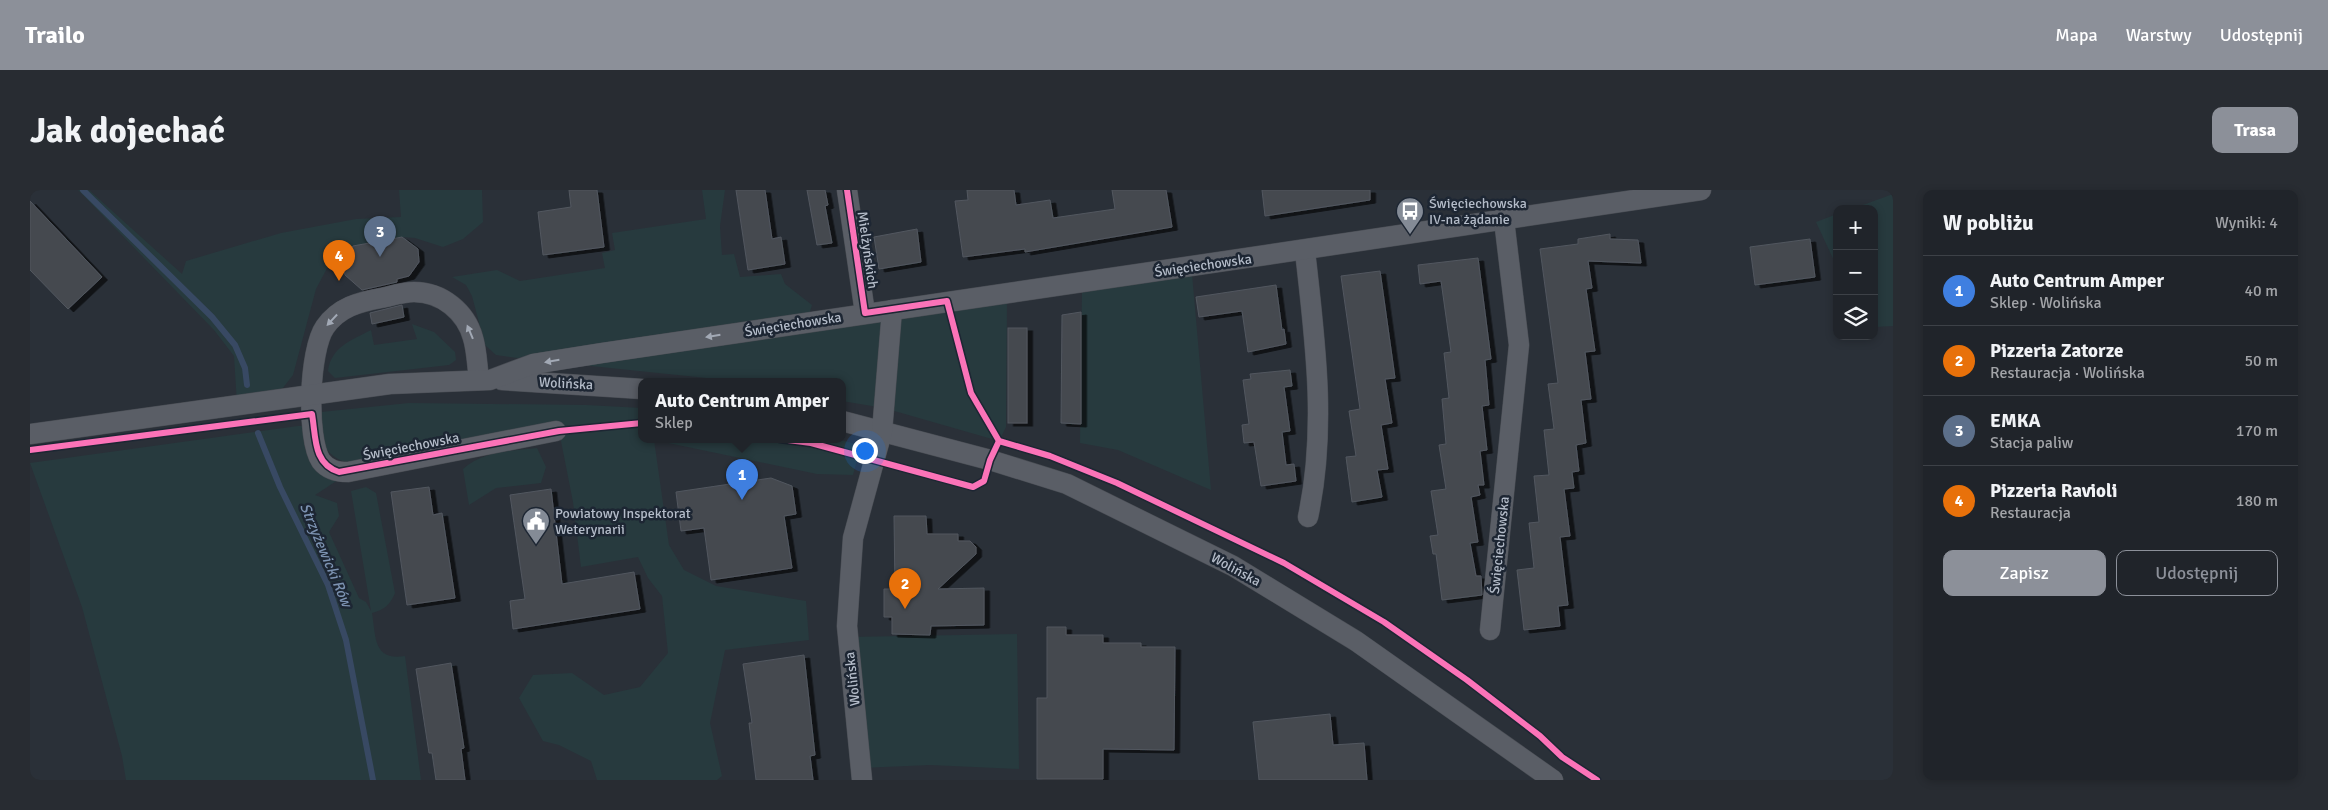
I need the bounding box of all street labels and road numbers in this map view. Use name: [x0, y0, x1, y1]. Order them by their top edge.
street label: Mielżyńskich: [854, 210, 881, 290]
street label: Święciechowska: [1153, 250, 1253, 281]
street label: Święciechowska: [743, 308, 843, 341]
street label: Wolińska: [538, 374, 594, 393]
street label: Święciechowska: [361, 429, 461, 464]
street label: Święciechowska: [1486, 495, 1513, 595]
street label: Wolińska: [1208, 549, 1264, 590]
street label: Wolińska: [841, 651, 864, 707]

